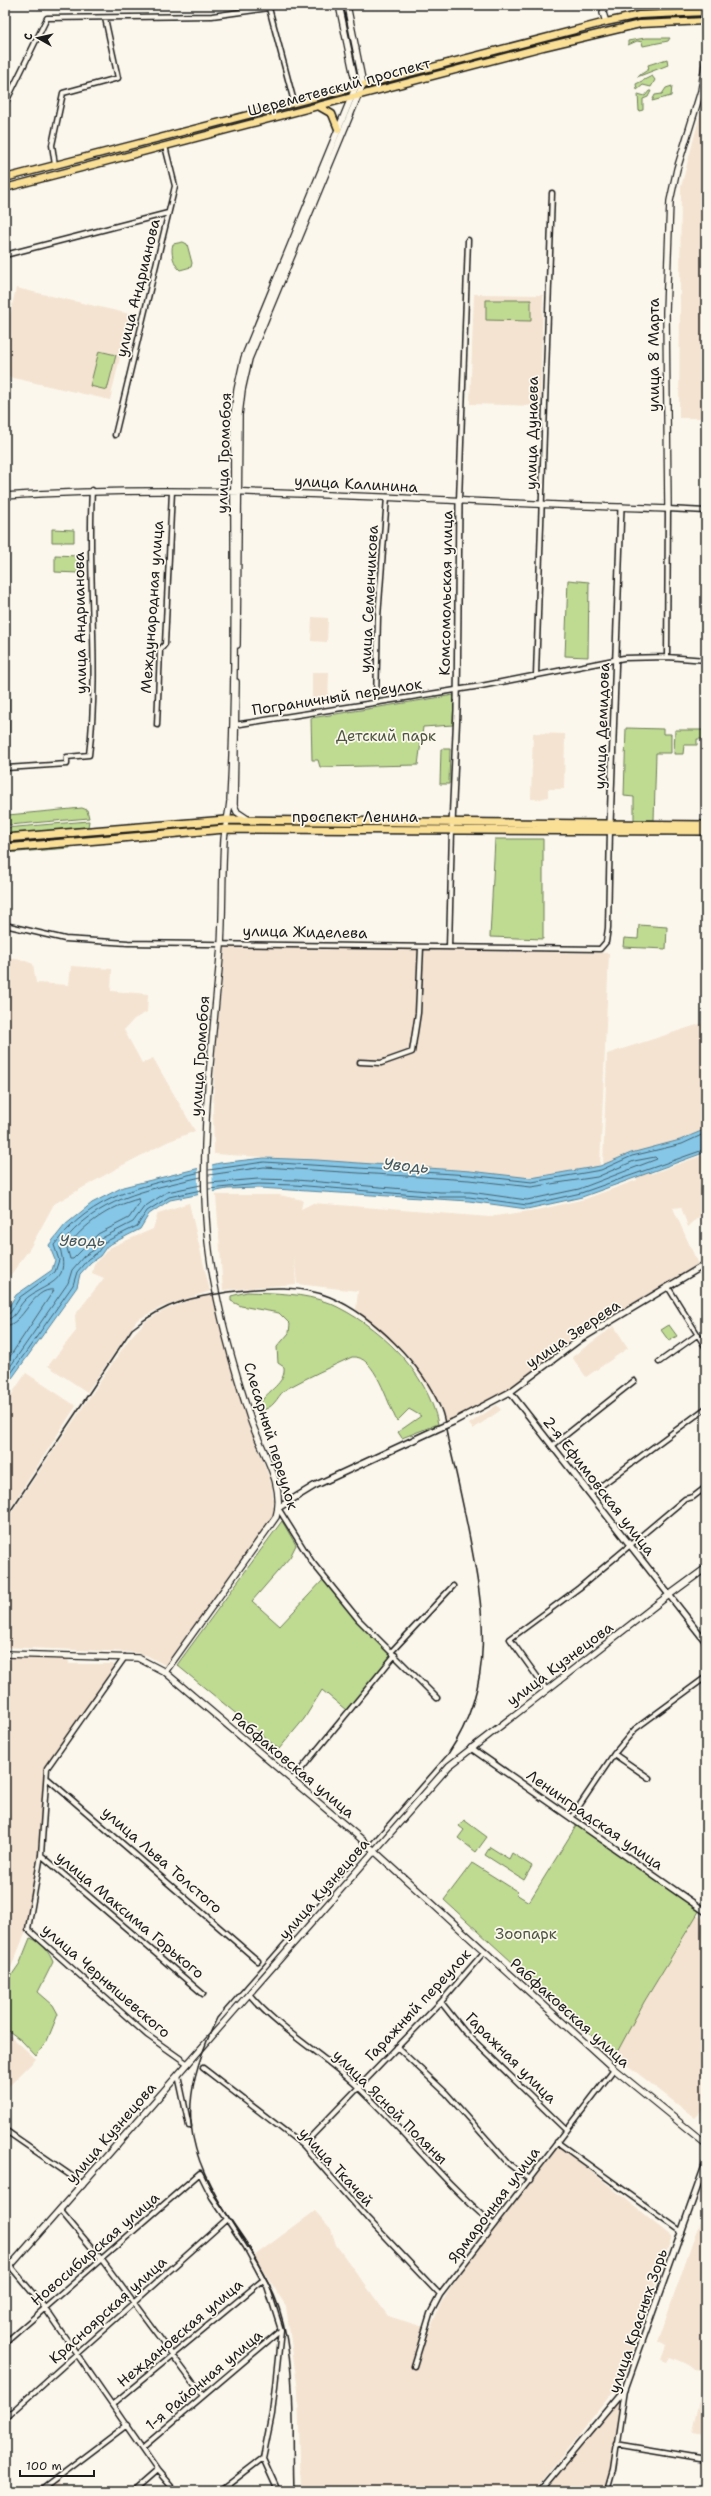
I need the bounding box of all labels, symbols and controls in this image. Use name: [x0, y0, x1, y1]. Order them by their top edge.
north arrow: [18, 18, 58, 58]
text: С: [21, 32, 37, 41]
street label: Шереметевский проспект: [245, 53, 433, 121]
street label: улица Андрианова: [111, 216, 165, 359]
street label: улица 8 Марта: [644, 297, 664, 412]
street label: улица Дунаева: [521, 375, 543, 490]
street label: улица Громобоя: [212, 392, 236, 514]
street label: улица Калинина: [294, 471, 419, 497]
street label: Комсомольская улица: [435, 509, 457, 676]
street label: Международная улица: [136, 519, 168, 694]
street label: улица Семенчикова: [355, 524, 383, 674]
street label: улица Андрианова: [69, 551, 91, 694]
street label: улица Демидова: [590, 662, 614, 790]
street label: Пограничный переулок: [251, 674, 423, 720]
park label: Детский парк: [336, 726, 436, 746]
street label: проспект Ленина: [292, 807, 419, 827]
street label: улица Жиделева: [242, 921, 368, 943]
street label: улица Громобоя: [186, 995, 214, 1117]
water label: Уводь: [382, 1153, 430, 1178]
water label: Уводь: [59, 1230, 105, 1251]
street label: улица Зверева: [522, 1295, 625, 1373]
street label: Слесарный переулок: [239, 1360, 303, 1512]
street label: 2-я Ефимовская улица: [538, 1412, 660, 1560]
street label: улица Кузнецова: [503, 1617, 618, 1711]
street label: Рабфаковская улица: [227, 1708, 359, 1823]
street label: Ленинградская улица: [523, 1765, 668, 1875]
street label: улица Льва Толстого: [97, 1802, 227, 1918]
street label: улица Кузнецова: [274, 1834, 374, 1944]
street label: улица Максима Горького: [52, 1847, 208, 1983]
street label: улица Чернышевского: [37, 1920, 175, 2042]
park label: Зоопарк: [495, 1924, 557, 1944]
street label: Гаражный переулок: [361, 1945, 475, 2065]
street label: Рабфаковская улица: [506, 1954, 635, 2073]
street label: Гаражная улица: [461, 2008, 561, 2108]
street label: улица Ясной Поляны: [328, 2045, 452, 2169]
street label: улица Кузнецова: [61, 2078, 161, 2188]
street label: улица Ткачей: [294, 2123, 378, 2211]
street label: Ярмарочная улица: [444, 2142, 545, 2267]
street label: Новосибирская улица: [27, 2187, 164, 2310]
street label: улица Красных Зорь: [604, 2246, 672, 2396]
street label: Красноярская улица: [45, 2251, 172, 2368]
street label: Неждановская улица: [113, 2274, 248, 2392]
street label: 1-я Районная улица: [141, 2325, 267, 2435]
scale bar: [20, 2452, 94, 2478]
text: 100 m: [26, 2458, 62, 2474]

